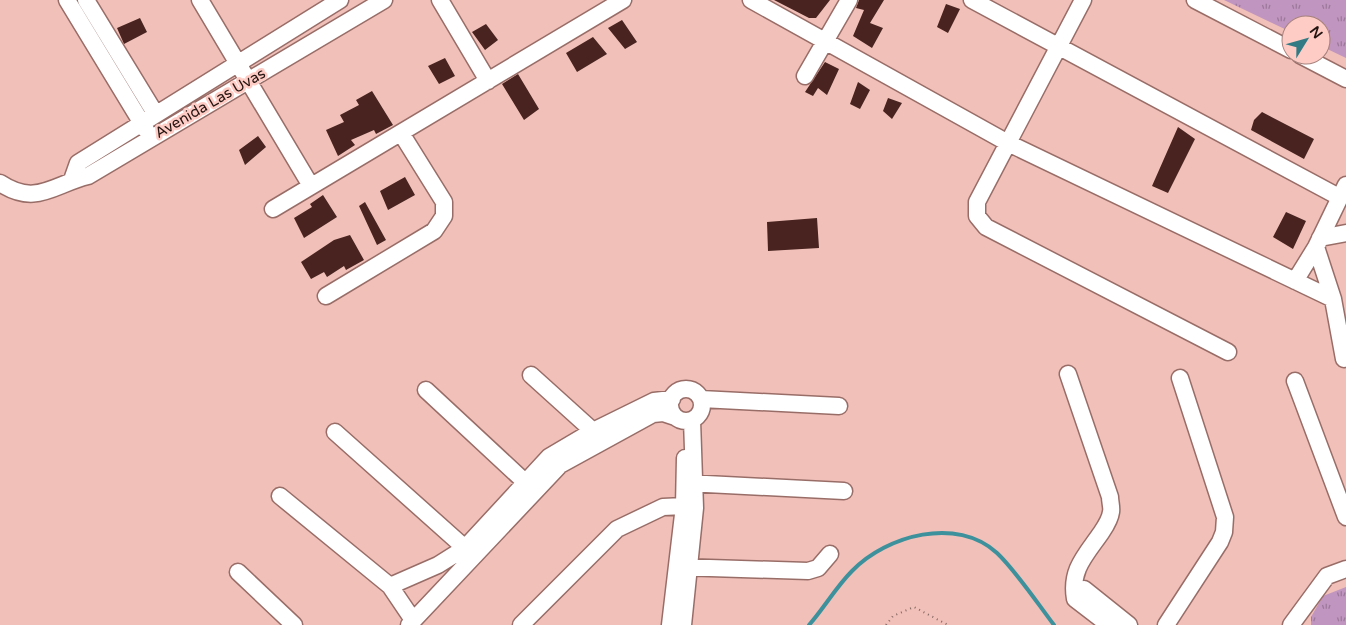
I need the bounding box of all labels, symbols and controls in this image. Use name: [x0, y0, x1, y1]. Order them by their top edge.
north arrow: [1281, 15, 1331, 65]
text: N: [1306, 23, 1326, 42]
street label: Avenida Las Uvas: [152, 64, 268, 142]

